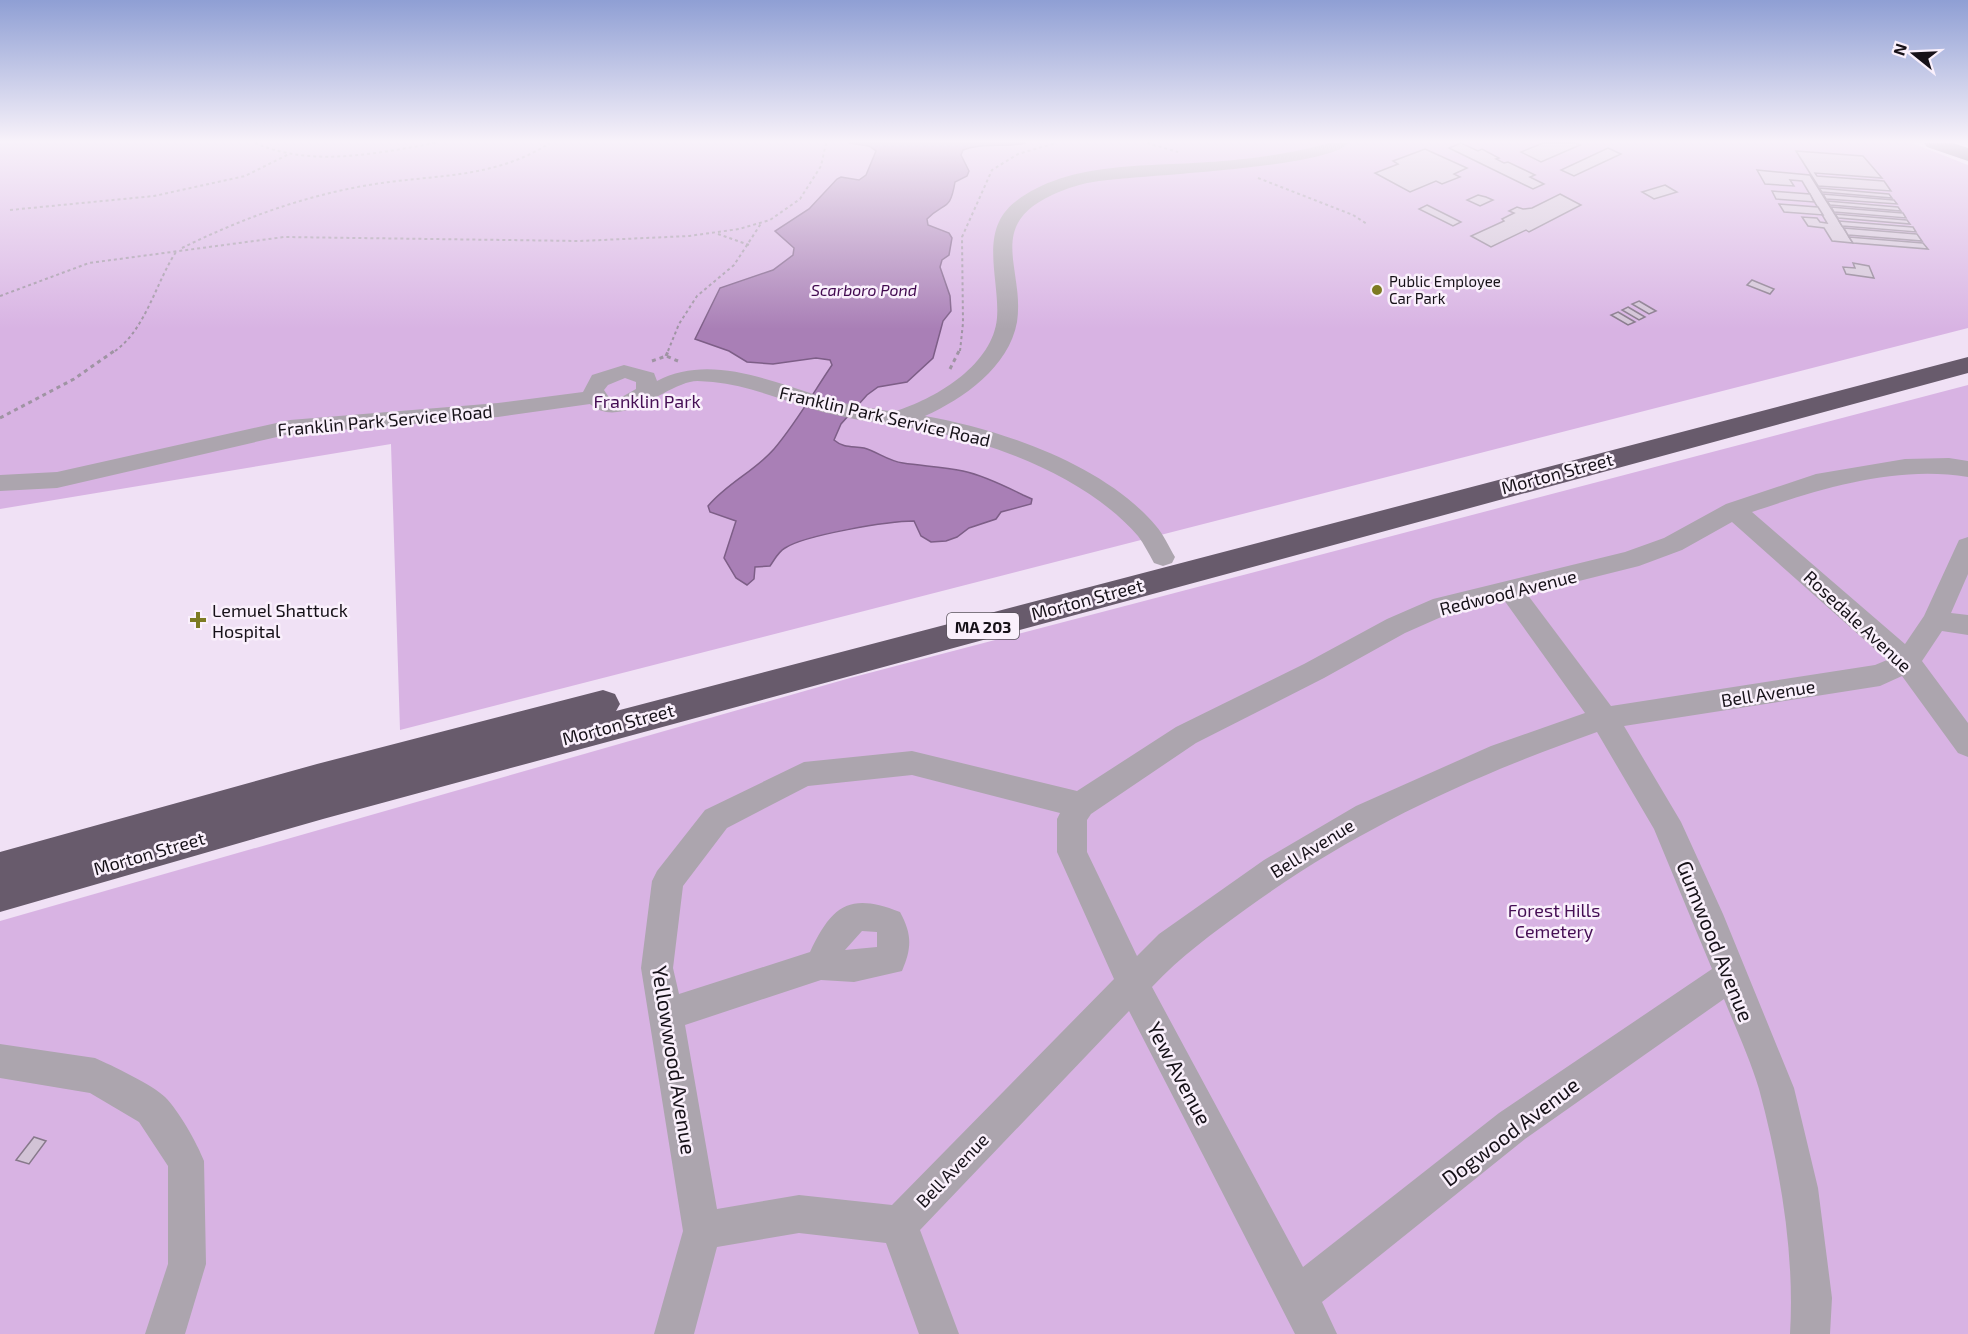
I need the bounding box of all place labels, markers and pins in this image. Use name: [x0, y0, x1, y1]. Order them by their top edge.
place label: Public Employee Car Park: [1389, 272, 1501, 307]
marker: Public Employee Car Park: [1370, 283, 1384, 297]
place label: Lemuel Shattuck Hospital: [212, 599, 348, 642]
marker: Lemuel Shattuck Hospital: [189, 611, 207, 629]

